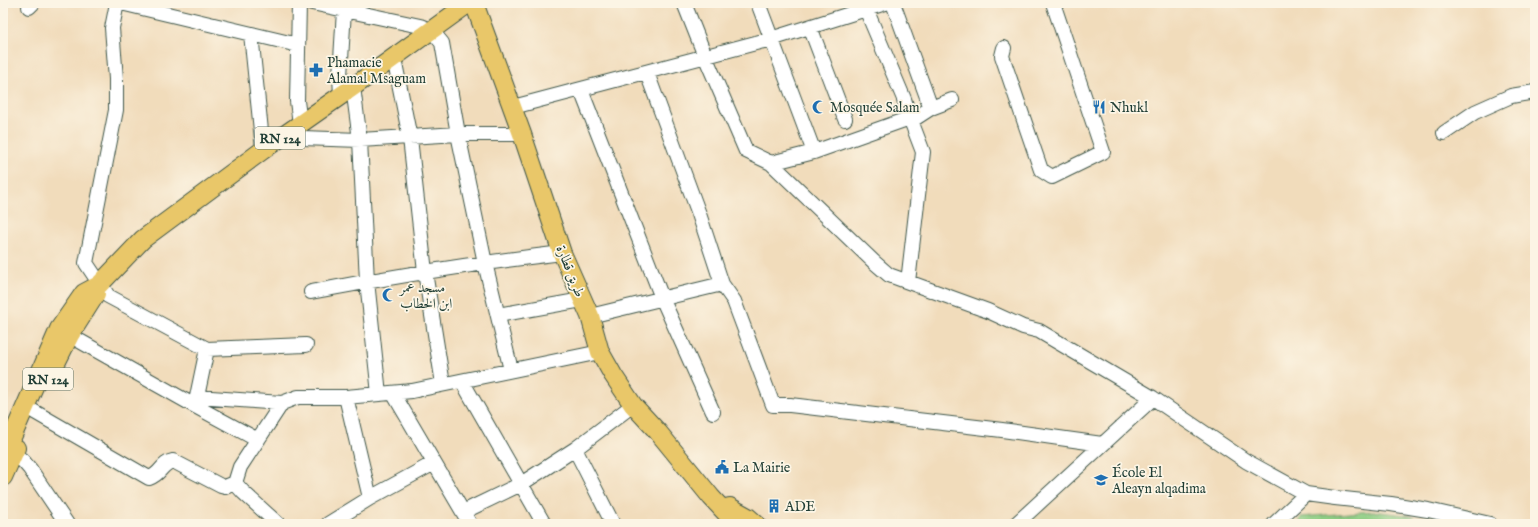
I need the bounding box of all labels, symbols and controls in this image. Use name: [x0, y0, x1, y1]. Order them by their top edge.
place label: Phamacie Alamal Msaguam: [326, 54, 426, 88]
pharmacy icon: Phamacie Alamal Msaguam: [308, 62, 324, 78]
mosque icon: Mosquée Salam: [811, 99, 827, 115]
place label: Mosquée Salam: [830, 99, 920, 117]
restaurant icon: Nhukl: [1091, 99, 1107, 115]
place label: Nhukl: [1110, 99, 1148, 117]
road number: RN 124: [255, 127, 305, 149]
street label: طريق قطارة: [552, 243, 589, 300]
place label: مسجد عمر ابن الخطاب: [398, 279, 452, 313]
mosque icon: مسجد عمر ابن الخطاب: [381, 287, 397, 303]
road number: RN 124: [23, 368, 73, 390]
public building icon: La Mairie: [714, 459, 730, 475]
place label: La Mairie: [733, 459, 791, 477]
place label: École El Aleayn alqadima: [1111, 463, 1207, 498]
school or university icon: École El Aleayn alqadima: [1093, 472, 1109, 488]
building icon: ADE: [766, 498, 782, 514]
place label: ADE: [784, 498, 816, 516]

